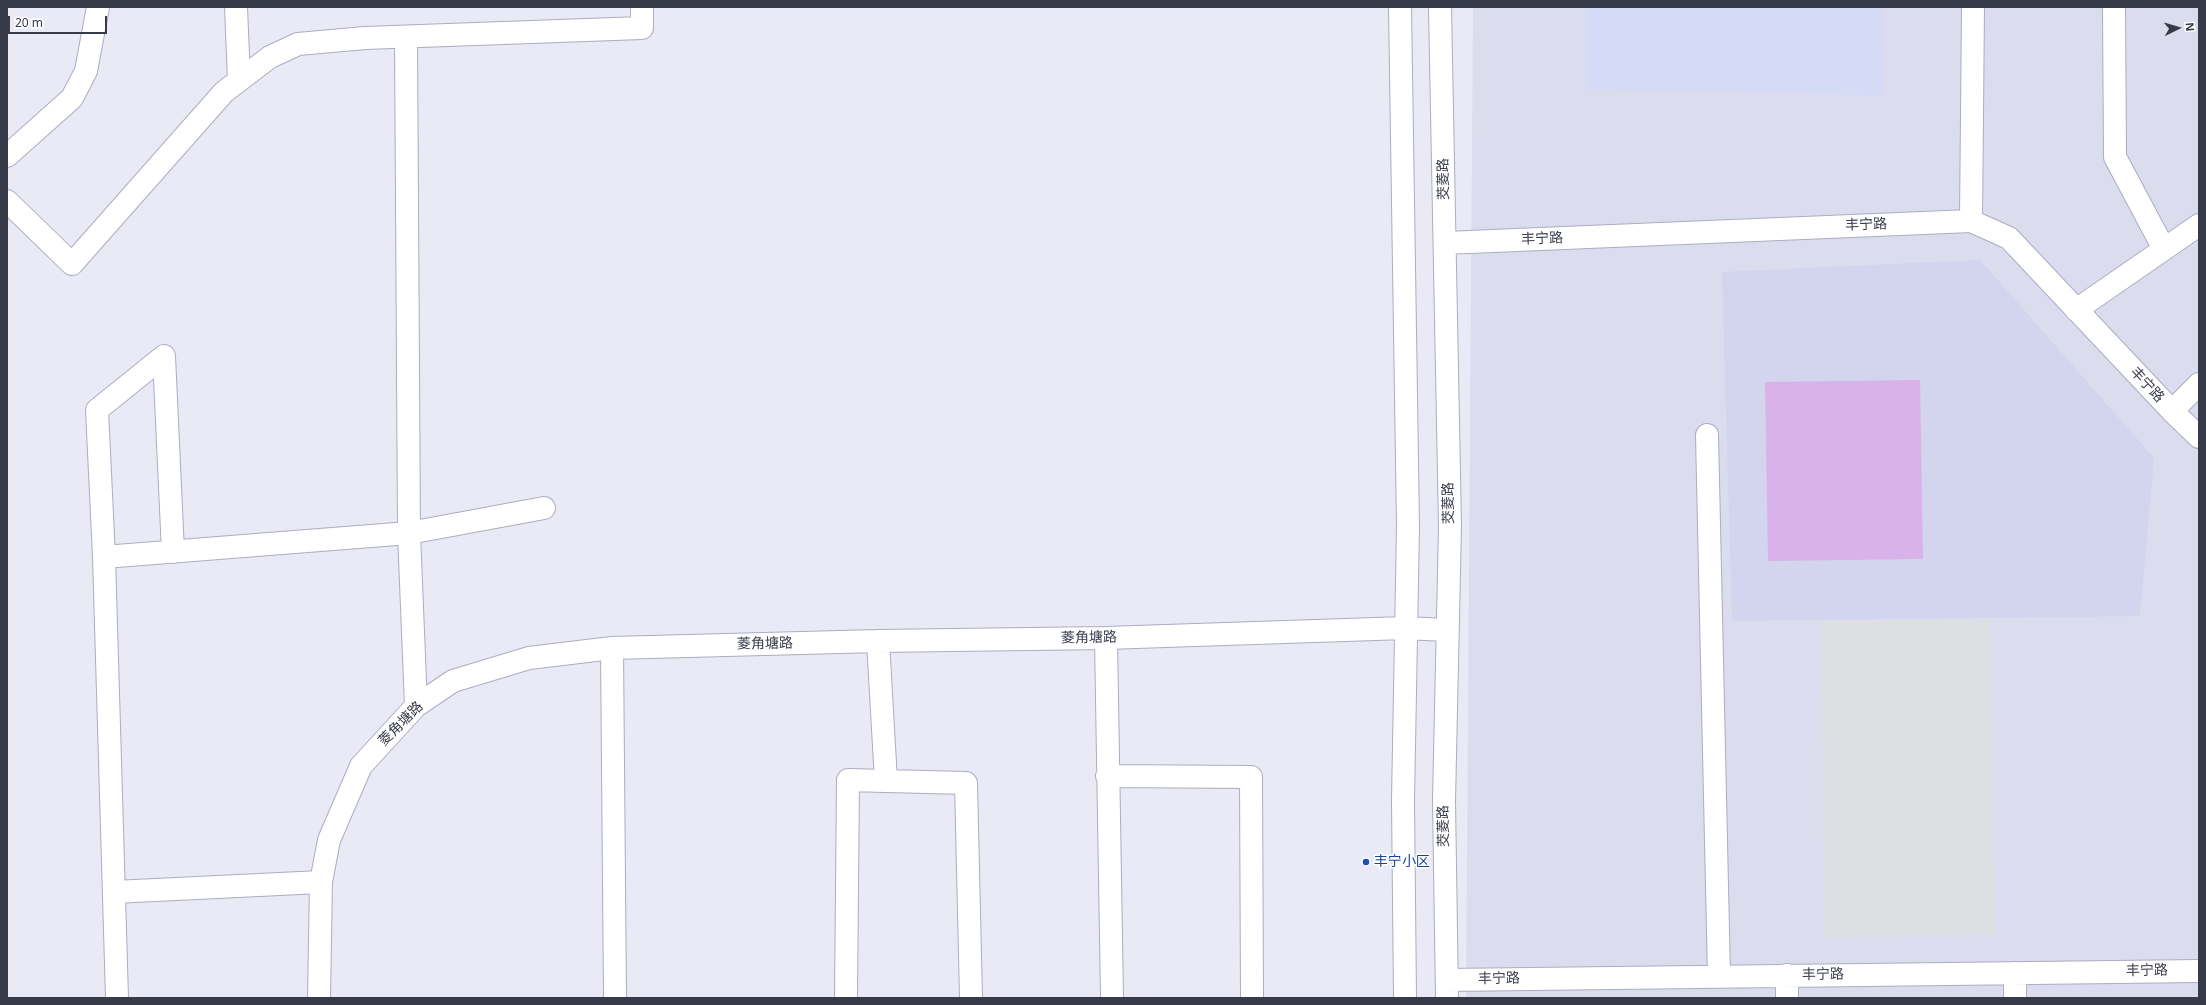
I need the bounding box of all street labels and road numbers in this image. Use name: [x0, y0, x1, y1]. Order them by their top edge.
street label: 茭菱路: [1435, 158, 1453, 200]
street label: 丰宁路: [1845, 216, 1887, 234]
street label: 丰宁路: [1521, 230, 1563, 248]
street label: 丰宁路: [2127, 364, 2167, 406]
street label: 茭菱路: [1440, 482, 1458, 524]
street label: 菱角塘路: [1061, 629, 1117, 647]
street label: 菱角塘路: [737, 635, 793, 653]
street label: 菱角塘路: [375, 698, 427, 750]
street label: 茭菱路: [1435, 805, 1453, 847]
street label: 丰宁路: [2126, 962, 2168, 980]
street label: 丰宁路: [1802, 966, 1844, 984]
street label: 丰宁路: [1478, 970, 1520, 988]

